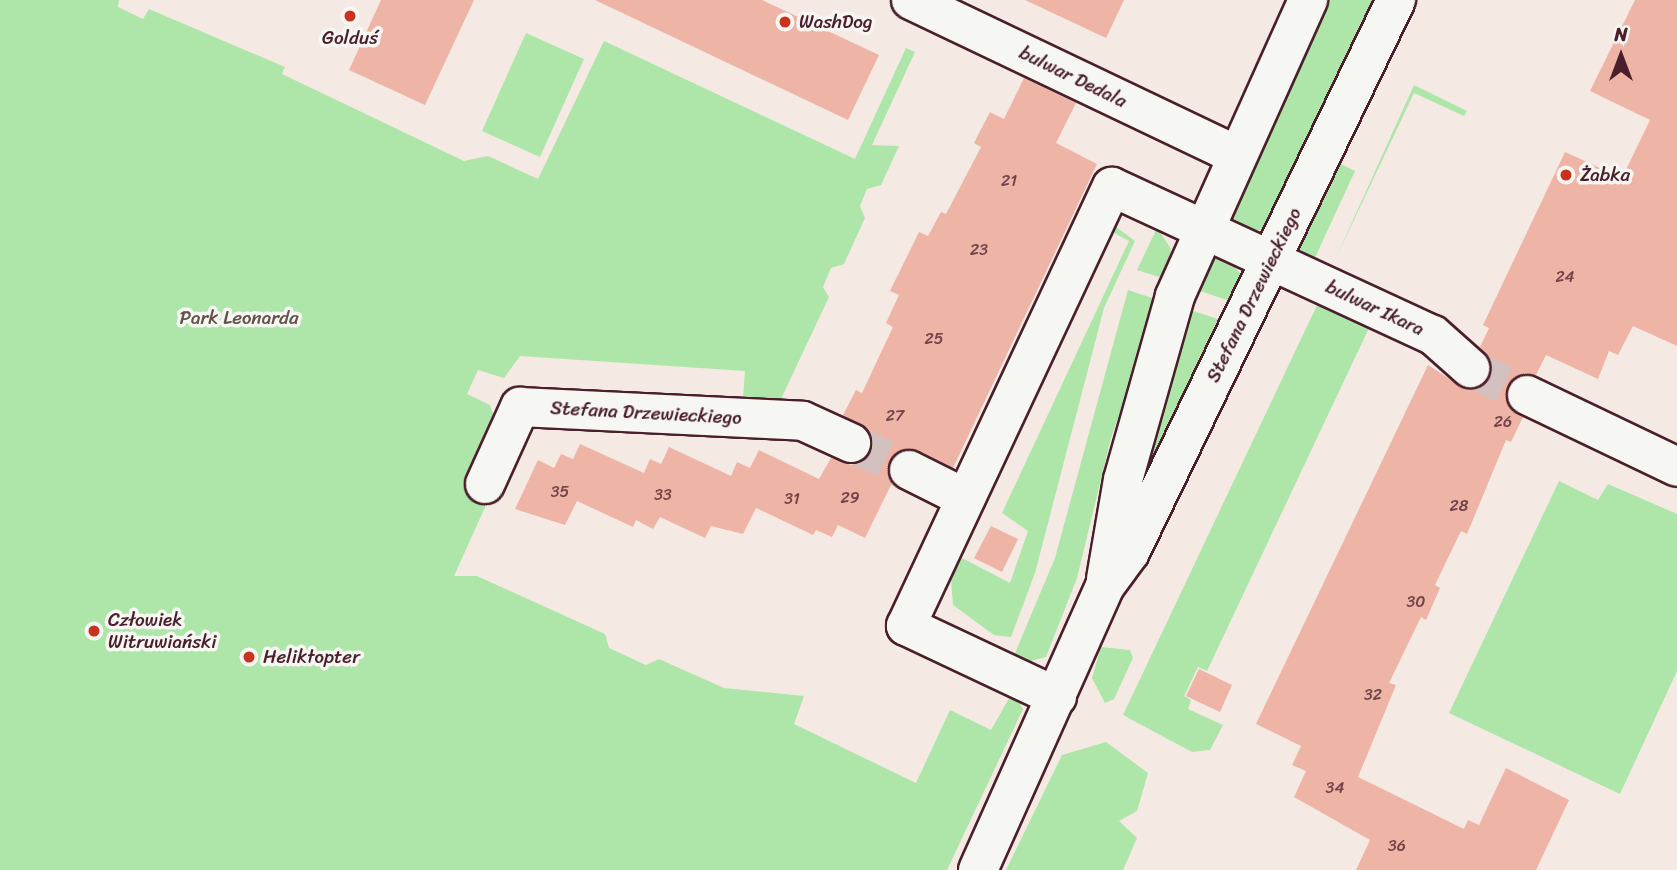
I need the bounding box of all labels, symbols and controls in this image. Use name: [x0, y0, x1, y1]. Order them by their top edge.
marker: Golduś: [342, 8, 358, 24]
place label: WashDog: [799, 11, 872, 33]
marker: WashDog: [777, 14, 793, 30]
text: N: [1614, 18, 1628, 51]
north arrow: [1586, 21, 1656, 91]
place label: Golduś: [322, 27, 378, 49]
street label: bulwar Dedala: [1015, 41, 1131, 113]
place label: Żabka: [1580, 164, 1630, 186]
marker: Żabka: [1558, 167, 1574, 183]
house number: 21: [1001, 171, 1017, 191]
street label: Stefana Drzewieckiego: [1202, 204, 1306, 386]
house number: 23: [970, 240, 988, 260]
house number: 24: [1555, 267, 1575, 287]
street label: bulwar Ikara: [1322, 275, 1428, 341]
park label: Park Leonarda: [179, 307, 299, 329]
house number: 25: [924, 329, 944, 349]
street label: Stefana Drzewieckiego: [550, 397, 742, 429]
house number: 27: [886, 406, 904, 426]
house number: 26: [1494, 412, 1512, 432]
house number: 35: [551, 482, 569, 502]
house number: 33: [654, 485, 672, 505]
house number: 29: [840, 488, 860, 508]
house number: 31: [784, 489, 800, 509]
house number: 28: [1450, 496, 1468, 516]
house number: 30: [1407, 592, 1425, 612]
place label: Człowiek Witruwiański: [108, 609, 216, 653]
marker: Człowiek Witruwiański: [86, 623, 102, 639]
place label: Heliktopter: [263, 646, 360, 668]
marker: Heliktopter: [241, 649, 257, 665]
house number: 32: [1364, 685, 1382, 705]
house number: 34: [1326, 778, 1344, 798]
house number: 36: [1388, 836, 1406, 856]

